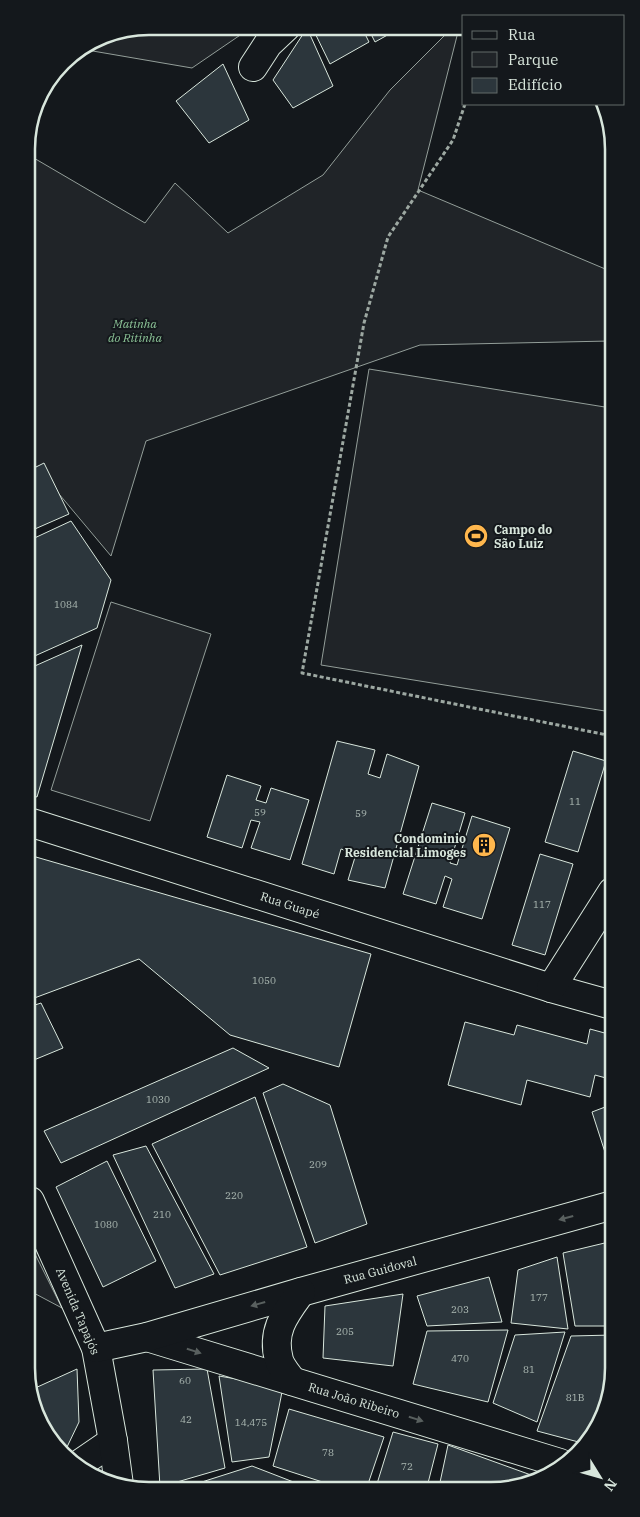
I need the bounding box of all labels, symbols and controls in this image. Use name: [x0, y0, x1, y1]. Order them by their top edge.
legend: [462, 15, 625, 105]
text: Rua: [508, 25, 535, 44]
text: Parque: [508, 50, 558, 69]
text: Edifício: [508, 75, 562, 94]
park label: Matinha do Ritinha: [108, 316, 162, 345]
place label: Campo do São Luiz: [494, 522, 552, 551]
sports icon: Campo do São Luiz: [463, 523, 489, 549]
house number: 1084: [54, 598, 78, 611]
house number: 11: [569, 795, 581, 808]
house number: 59: [254, 806, 266, 819]
house number: 59: [355, 807, 367, 820]
place label: Condominio Residencial Limoges: [345, 831, 466, 860]
building icon: Condominio Residencial Limoges: [471, 832, 497, 858]
street label: Rua Guapé: [259, 888, 321, 922]
house number: 117: [533, 898, 551, 911]
house number: 1050: [252, 974, 276, 987]
house number: 1030: [146, 1093, 170, 1106]
house number: 209: [309, 1158, 327, 1171]
house number: 220: [225, 1189, 243, 1202]
house number: 210: [153, 1208, 171, 1221]
one-way arrow: [558, 1215, 573, 1223]
house number: 1080: [94, 1218, 118, 1231]
street label: Rua Guidoval: [342, 1253, 419, 1287]
street label: Avenida Tapajós: [53, 1265, 103, 1357]
house number: 177: [530, 1291, 548, 1304]
one-way arrow: [250, 1301, 265, 1309]
house number: 203: [451, 1303, 469, 1316]
house number: 205: [336, 1325, 354, 1338]
one-way arrow: [186, 1348, 201, 1355]
house number: 470: [451, 1352, 469, 1365]
house number: 81: [523, 1363, 535, 1376]
house number: 60: [179, 1374, 191, 1387]
street label: Rua João Ribeiro: [307, 1379, 402, 1421]
house number: 81B: [566, 1391, 585, 1404]
house number: 42: [180, 1413, 192, 1426]
house number: 14,475: [235, 1416, 267, 1429]
one-way arrow: [409, 1416, 424, 1424]
house number: 78: [322, 1446, 334, 1459]
north arrow: [575, 1452, 625, 1502]
house number: 72: [401, 1460, 413, 1473]
text: N: [600, 1475, 621, 1495]

